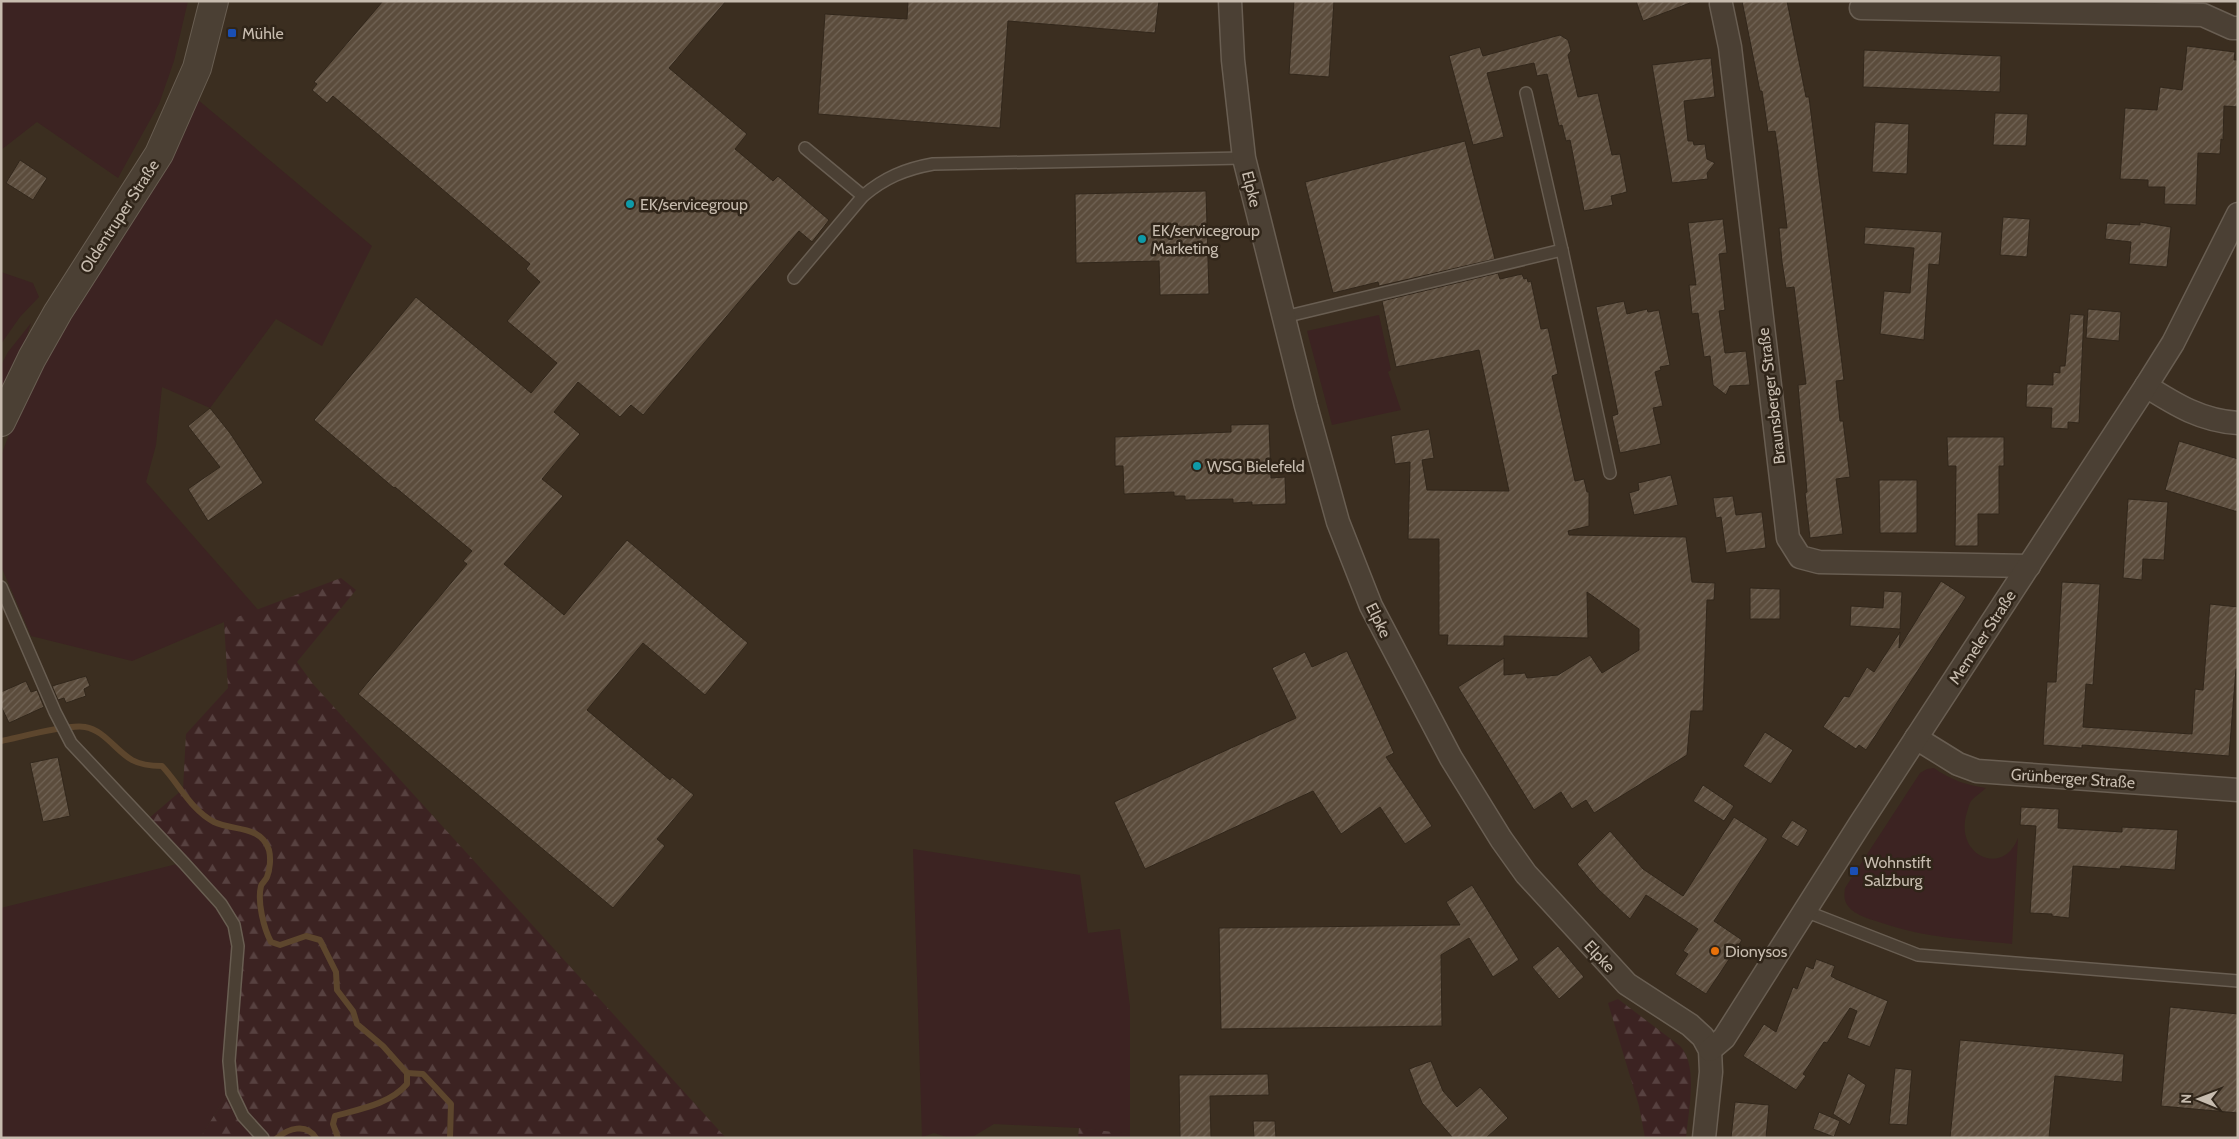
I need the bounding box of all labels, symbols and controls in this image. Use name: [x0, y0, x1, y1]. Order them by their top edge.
place label: Mühle: [242, 24, 284, 43]
marker: Mühle: [226, 27, 238, 39]
street label: Oldentruper Straße: [76, 156, 163, 276]
street label: Elpke: [1238, 169, 1265, 209]
place label: EK/servicegroup: [640, 195, 748, 214]
marker: EK/servicegroup: [624, 198, 636, 210]
place label: EK/servicegroup Marketing: [1152, 221, 1260, 258]
marker: EK/servicegroup Marketing: [1136, 233, 1148, 245]
street label: Braunsberger Straße: [1754, 327, 1789, 465]
place label: WSG Bielefeld: [1207, 457, 1305, 476]
marker: WSG Bielefeld: [1191, 460, 1203, 472]
street label: Memeler Straße: [1945, 587, 2020, 688]
street label: Elpke: [1362, 600, 1395, 641]
street label: Grünberger Straße: [2010, 765, 2136, 792]
place label: Wohnstift Salzburg: [1864, 853, 1932, 890]
marker: Wohnstift Salzburg: [1848, 865, 1860, 877]
street label: Elpke: [1580, 936, 1619, 976]
place label: Dionysos: [1725, 942, 1788, 961]
marker: Dionysos: [1709, 945, 1721, 957]
north arrow: [2174, 1074, 2224, 1124]
text: N: [2177, 1094, 2195, 1104]

